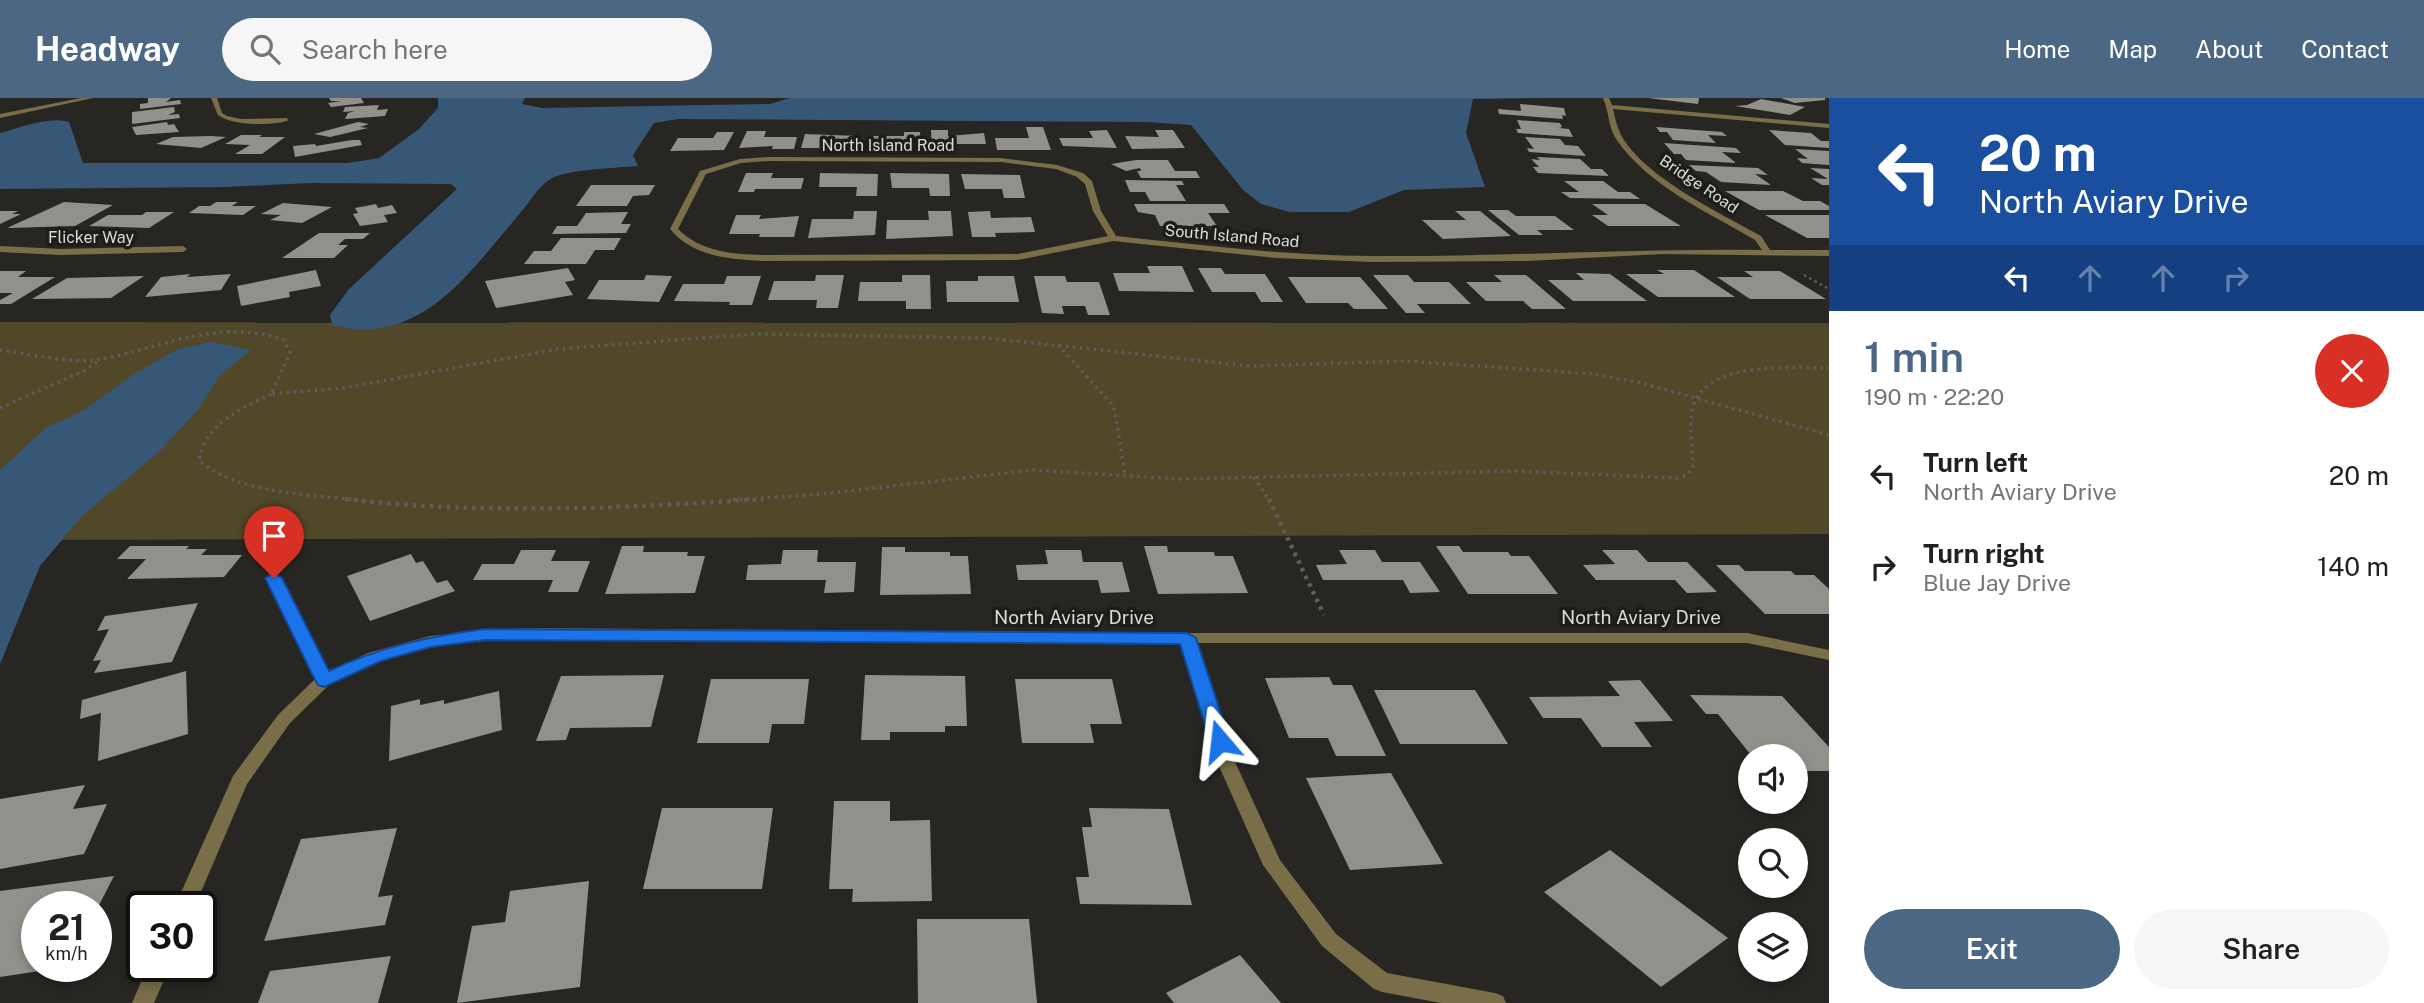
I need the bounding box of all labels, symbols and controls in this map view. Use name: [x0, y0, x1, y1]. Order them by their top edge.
search box: [222, 18, 712, 81]
text: Headway: [35, 30, 180, 68]
icon: search: [246, 30, 284, 68]
text: Search here: [302, 34, 448, 65]
text: Home: [2004, 35, 2070, 63]
text: Map: [2108, 35, 2157, 63]
text: About: [2195, 35, 2263, 63]
text: Contact: [2301, 35, 2389, 63]
text: 20 m: [1979, 124, 2097, 182]
icon: left: [1864, 126, 1955, 217]
street label: North Island Road: [821, 136, 955, 155]
street label: Bridge Road: [1656, 151, 1742, 217]
text: North Aviary Drive: [1979, 183, 2249, 220]
street label: South Island Road: [1164, 221, 1300, 251]
street label: Flicker Way: [48, 228, 134, 247]
icon: left: [1998, 259, 2036, 297]
icon: ahead: [2071, 259, 2109, 297]
icon: ahead: [2144, 259, 2182, 297]
icon: right: [2217, 259, 2255, 297]
text: 1 min: [1864, 332, 1964, 381]
button: close: [2315, 334, 2389, 408]
text: 190 m · 22:20: [1864, 383, 2004, 410]
text: Turn left: [1923, 447, 2028, 478]
icon: left: [1864, 457, 1902, 495]
text: 20 m: [2329, 460, 2389, 491]
text: North Aviary Drive: [1923, 478, 2117, 505]
pin: [244, 506, 304, 578]
icon: arrive: [255, 517, 293, 555]
text: Turn right: [1923, 538, 2045, 569]
icon: right: [1864, 548, 1902, 586]
text: 140 m: [2317, 551, 2389, 582]
text: Blue Jay Drive: [1923, 569, 2071, 596]
street label: North Aviary Drive: [994, 606, 1154, 628]
street label: North Aviary Drive: [1561, 606, 1721, 628]
position arrow: [1183, 704, 1257, 778]
map controls: [1738, 744, 1808, 982]
button: sound: [1738, 744, 1808, 814]
button: search: [1738, 828, 1808, 898]
speed limit sign: 30: [126, 891, 217, 982]
text: 21: [48, 907, 85, 948]
button: Exit: [1864, 909, 2120, 989]
button: Share: [2134, 909, 2389, 989]
button: layers: [1738, 912, 1808, 982]
text: km/h: [45, 943, 88, 964]

